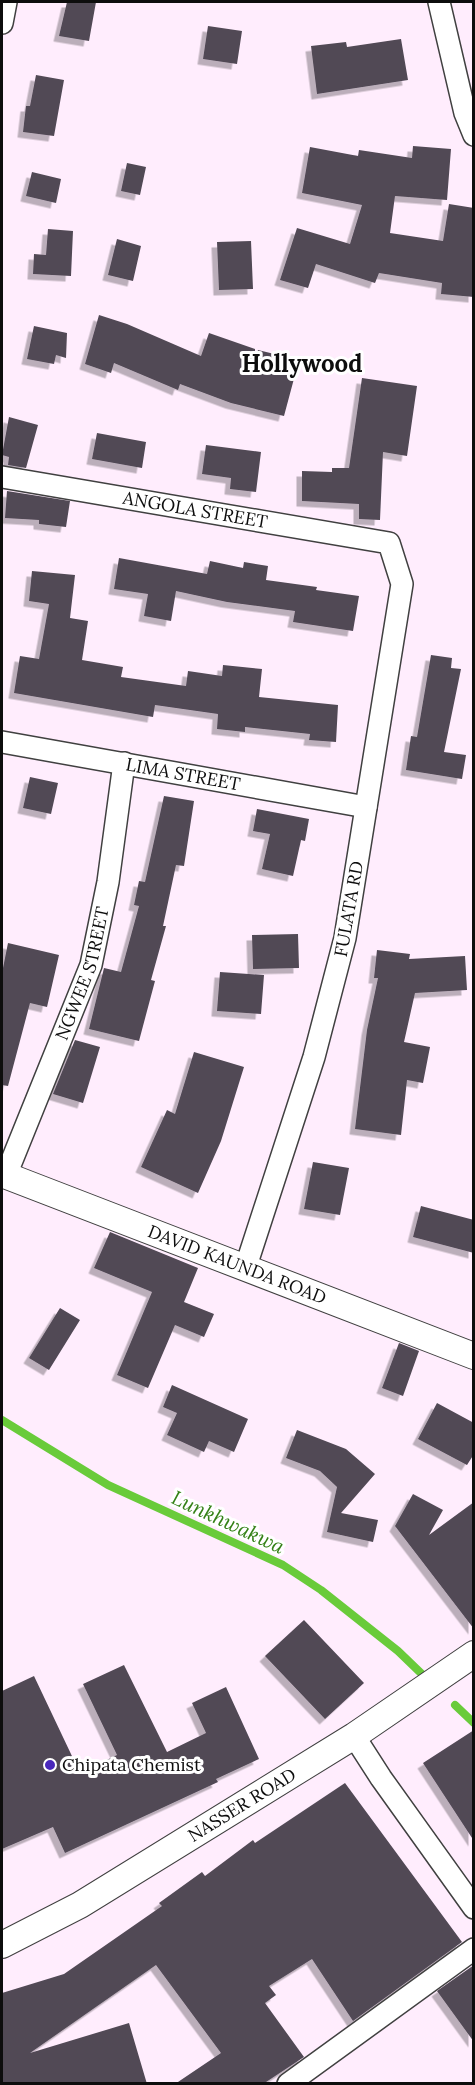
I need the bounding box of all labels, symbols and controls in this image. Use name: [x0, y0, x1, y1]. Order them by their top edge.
district label: Hollywood: [242, 348, 362, 379]
street label: ANGOLA STREET: [120, 486, 270, 533]
street label: LIMA STREET: [124, 752, 243, 795]
street label: FULATA RD: [329, 859, 368, 959]
street label: NGWEE STREET: [50, 904, 114, 1043]
street label: DAVID KAUNDA ROAD: [145, 1219, 330, 1309]
water label: Lunkhwakwa: [168, 1484, 289, 1559]
place label: Chipata Chemist: [62, 1753, 201, 1776]
marker: Chipata Chemist: [43, 1758, 57, 1772]
street label: NASSER ROAD: [183, 1763, 300, 1847]

